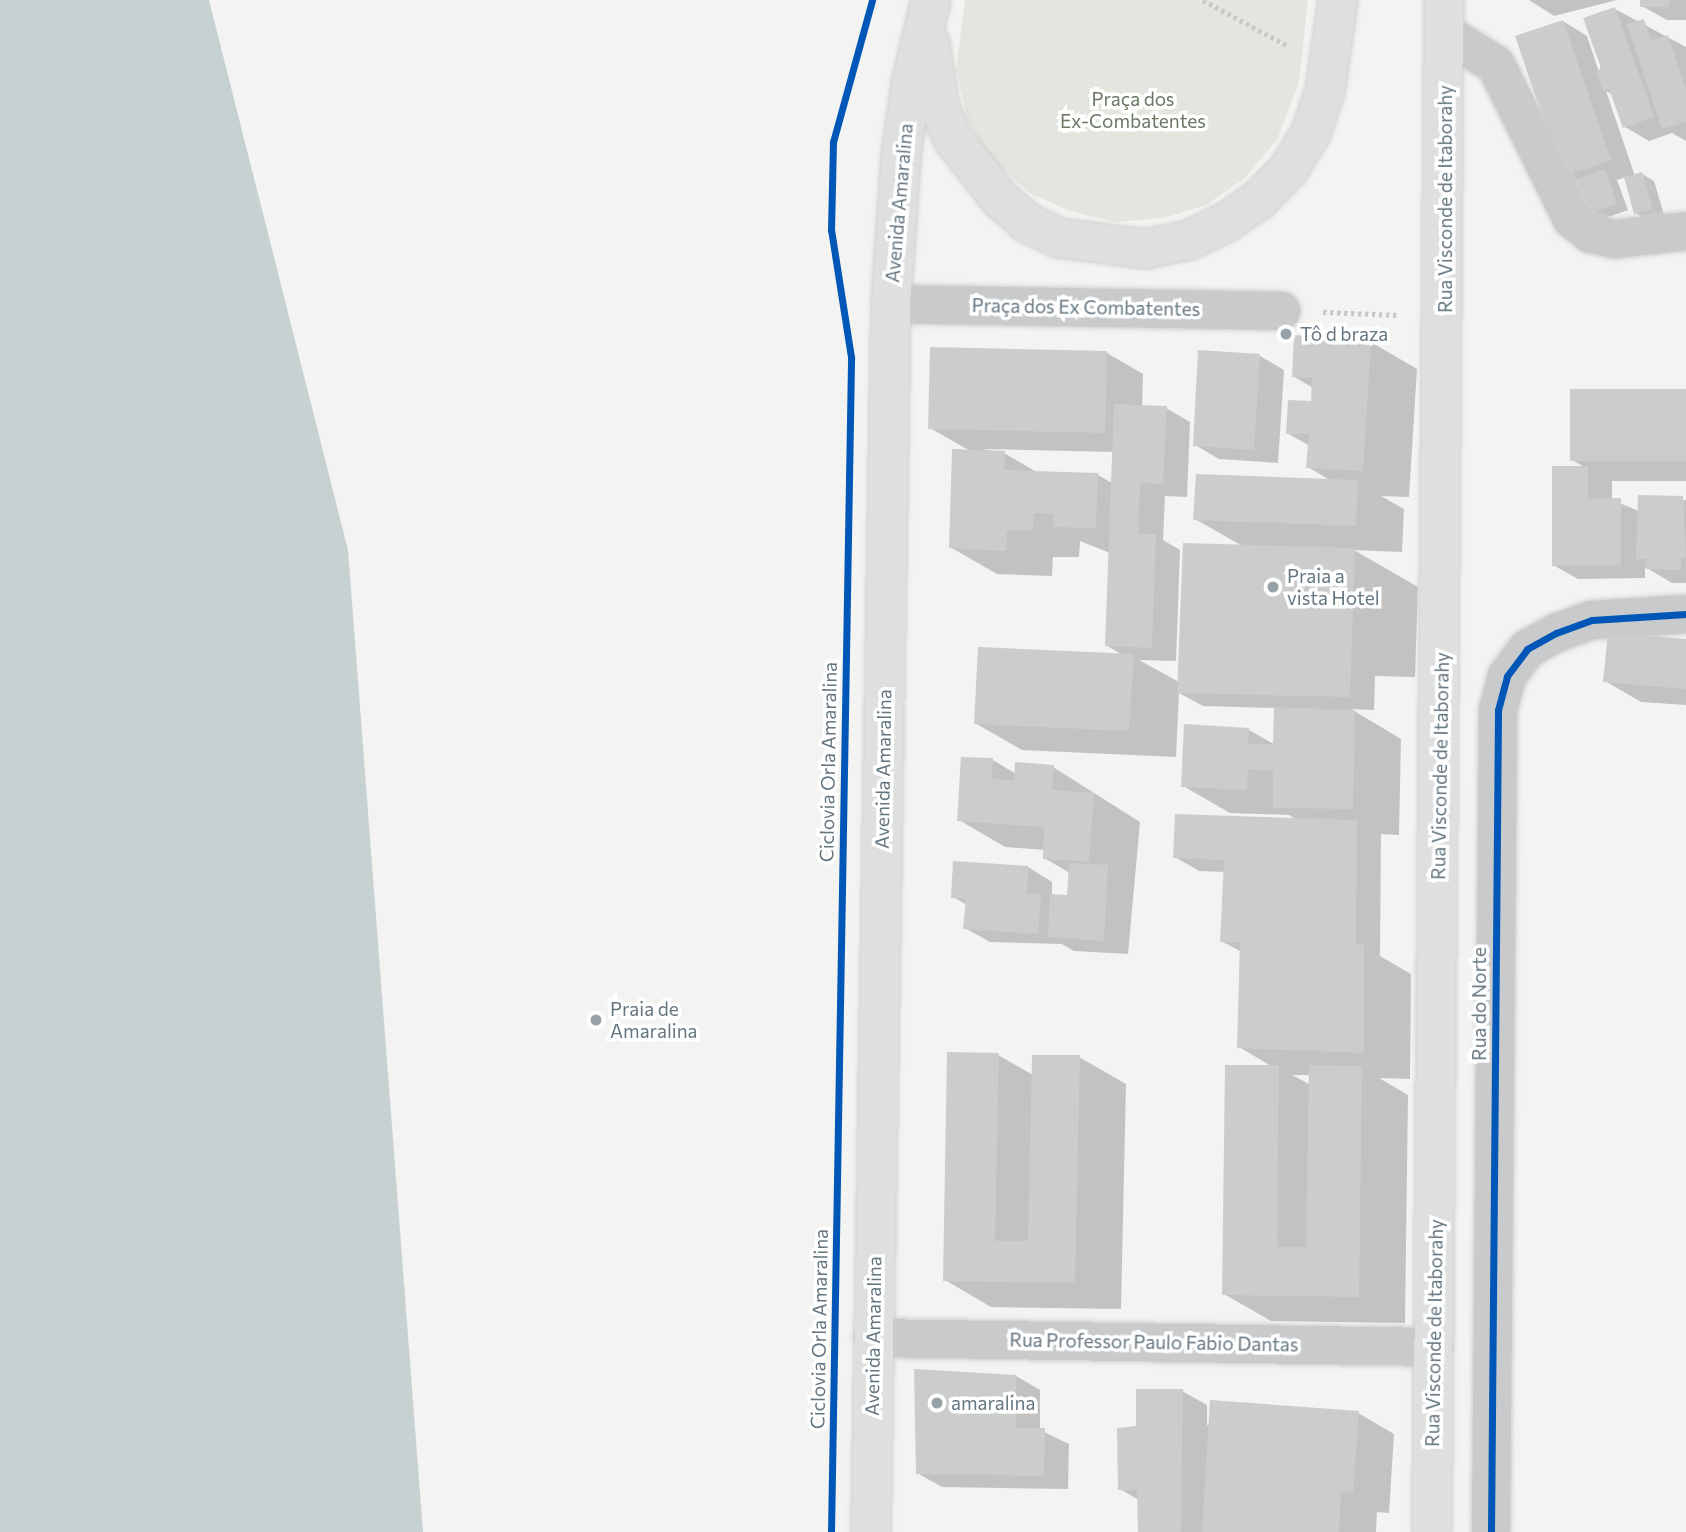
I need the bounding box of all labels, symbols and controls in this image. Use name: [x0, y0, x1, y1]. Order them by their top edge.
street label: Rua Visconde de Itaborahy: [1434, 85, 1456, 313]
park label: Praça dos Ex-Combatentes: [1060, 88, 1206, 132]
street label: Avenida Amaralina: [881, 122, 917, 284]
street label: Praça dos Ex Combatentes: [971, 294, 1201, 320]
place label: Tô d braza: [1300, 323, 1388, 345]
marker: Tô d braza: [1278, 326, 1294, 342]
place label: Praia a vista Hotel: [1287, 565, 1380, 609]
marker: Praia a vista Hotel: [1265, 579, 1281, 595]
street label: Rua Visconde de Itaborahy: [1427, 652, 1453, 880]
street label: Ciclovia Orla Amaralina: [815, 662, 841, 862]
street label: Avenida Amaralina: [870, 689, 896, 849]
street label: Rua do Norte: [1468, 947, 1490, 1061]
place label: Praia de Amaralina: [610, 998, 697, 1042]
marker: Praia de Amaralina: [588, 1012, 604, 1028]
street label: Rua Visconde de Itaborahy: [1421, 1219, 1447, 1447]
street label: Ciclovia Orla Amaralina: [806, 1229, 832, 1429]
street label: Avenida Amaralina: [860, 1256, 886, 1416]
street label: Rua Professor Paulo Fabio Dantas: [1009, 1328, 1299, 1356]
place label: amaralina: [951, 1392, 1035, 1414]
marker: amaralina: [929, 1395, 945, 1411]

